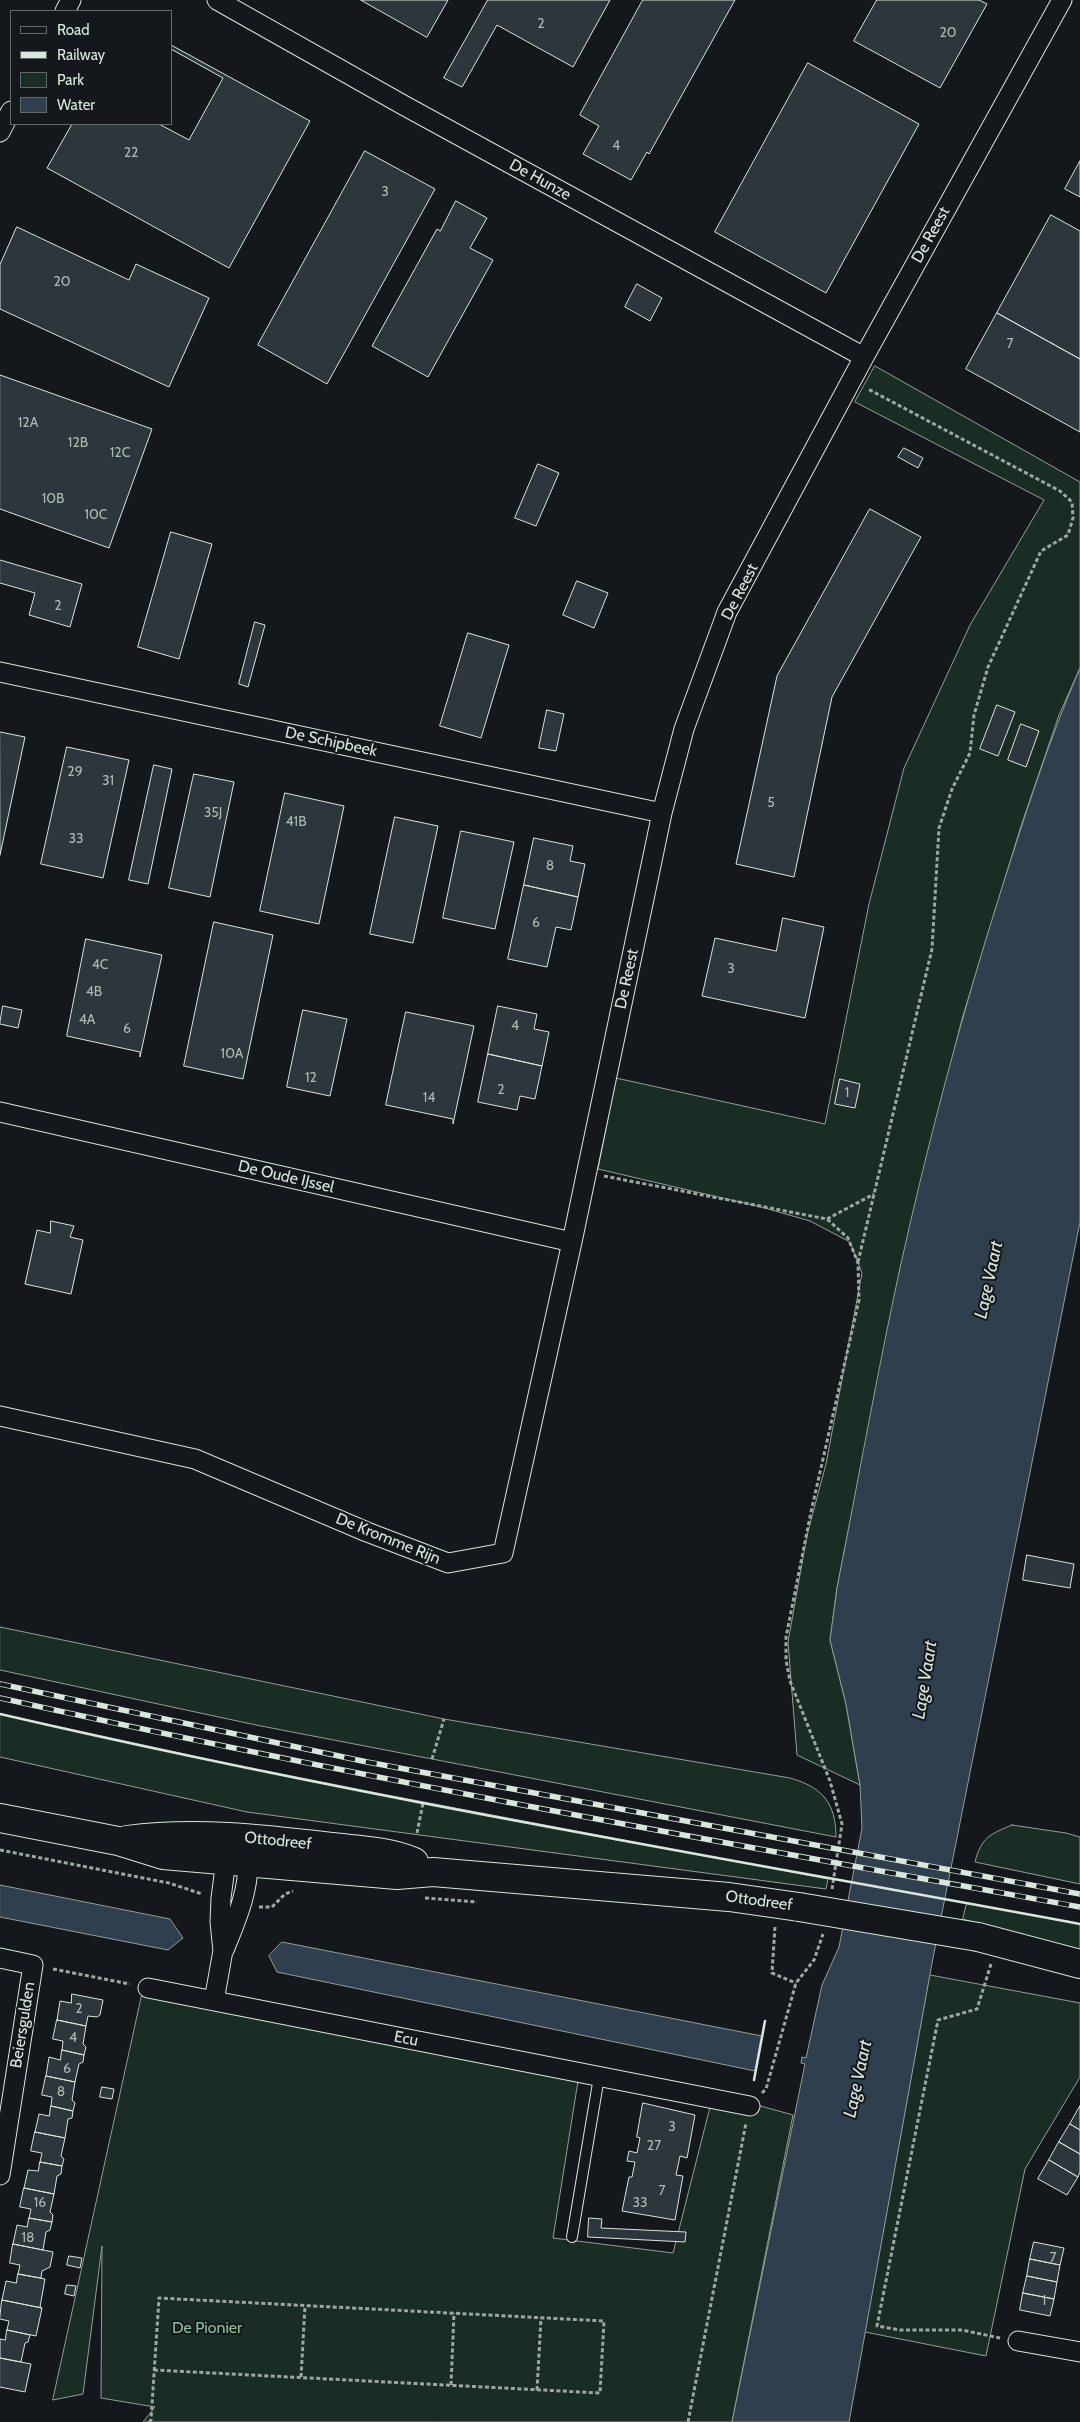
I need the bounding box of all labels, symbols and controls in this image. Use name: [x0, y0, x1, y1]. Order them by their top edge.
legend: [10, 10, 172, 125]
house number: 2: [537, 16, 545, 32]
text: Road: [57, 21, 90, 39]
house number: 20: [939, 25, 957, 41]
text: Railway: [57, 46, 105, 64]
text: Park: [57, 71, 84, 89]
text: Water: [57, 96, 95, 114]
house number: 4: [612, 138, 620, 154]
house number: 22: [124, 145, 138, 161]
street label: De Hunze: [506, 155, 574, 205]
house number: 3: [381, 184, 389, 200]
street label: De Reest: [908, 204, 954, 266]
house number: 20: [53, 274, 71, 290]
house number: 7: [1006, 336, 1014, 352]
house number: 12A: [18, 415, 38, 431]
house number: 12B: [68, 435, 88, 451]
house number: 12C: [110, 445, 130, 461]
house number: 10B: [42, 491, 64, 507]
house number: 10C: [85, 507, 107, 523]
street label: De Reest: [718, 560, 762, 624]
house number: 2: [54, 598, 62, 614]
street label: De Schipbeek: [283, 723, 379, 761]
house number: 29: [67, 764, 83, 780]
house number: 31: [102, 773, 114, 789]
house number: 5: [767, 795, 775, 811]
house number: 35J: [204, 805, 222, 821]
house number: 41B: [285, 814, 307, 830]
house number: 33: [68, 831, 84, 847]
house number: 8: [546, 858, 554, 874]
house number: 6: [532, 915, 540, 931]
street label: De Reest: [611, 947, 643, 1011]
house number: 4C: [92, 957, 108, 973]
house number: 3: [727, 961, 735, 977]
house number: 4B: [86, 984, 102, 1000]
house number: 4A: [79, 1012, 95, 1028]
house number: 4: [511, 1018, 519, 1034]
house number: 6: [123, 1021, 131, 1037]
house number: 10A: [221, 1046, 243, 1062]
house number: 12: [305, 1070, 317, 1086]
house number: 2: [497, 1082, 505, 1098]
house number: 1: [845, 1085, 849, 1101]
house number: 14: [423, 1090, 435, 1106]
street label: De Oude IJssel: [236, 1157, 336, 1197]
water label: Lage Vaart: [970, 1239, 1008, 1321]
street label: De Kromme Rijn: [333, 1509, 443, 1569]
water label: Lage Vaart: [908, 1639, 942, 1721]
street label: Ottodreef: [244, 1828, 312, 1854]
street label: Ottodreef: [724, 1887, 794, 1915]
street label: Beiersgulden: [7, 1980, 39, 2070]
house number: 2: [75, 2001, 83, 2017]
street label: Ecu: [392, 2027, 420, 2051]
house number: 4: [69, 2030, 77, 2046]
water label: Lage Vaart: [839, 2038, 877, 2120]
house number: 6: [63, 2061, 71, 2077]
house number: 8: [57, 2084, 65, 2100]
house number: 3: [668, 2119, 676, 2135]
house number: 27: [647, 2138, 661, 2154]
house number: 7: [658, 2183, 666, 2199]
house number: 16: [34, 2195, 46, 2211]
house number: 33: [632, 2195, 648, 2211]
house number: 18: [21, 2230, 35, 2246]
house number: 7: [1049, 2250, 1057, 2266]
house number: 1: [1042, 2293, 1046, 2309]
park label: De Pionier: [172, 2318, 242, 2338]

